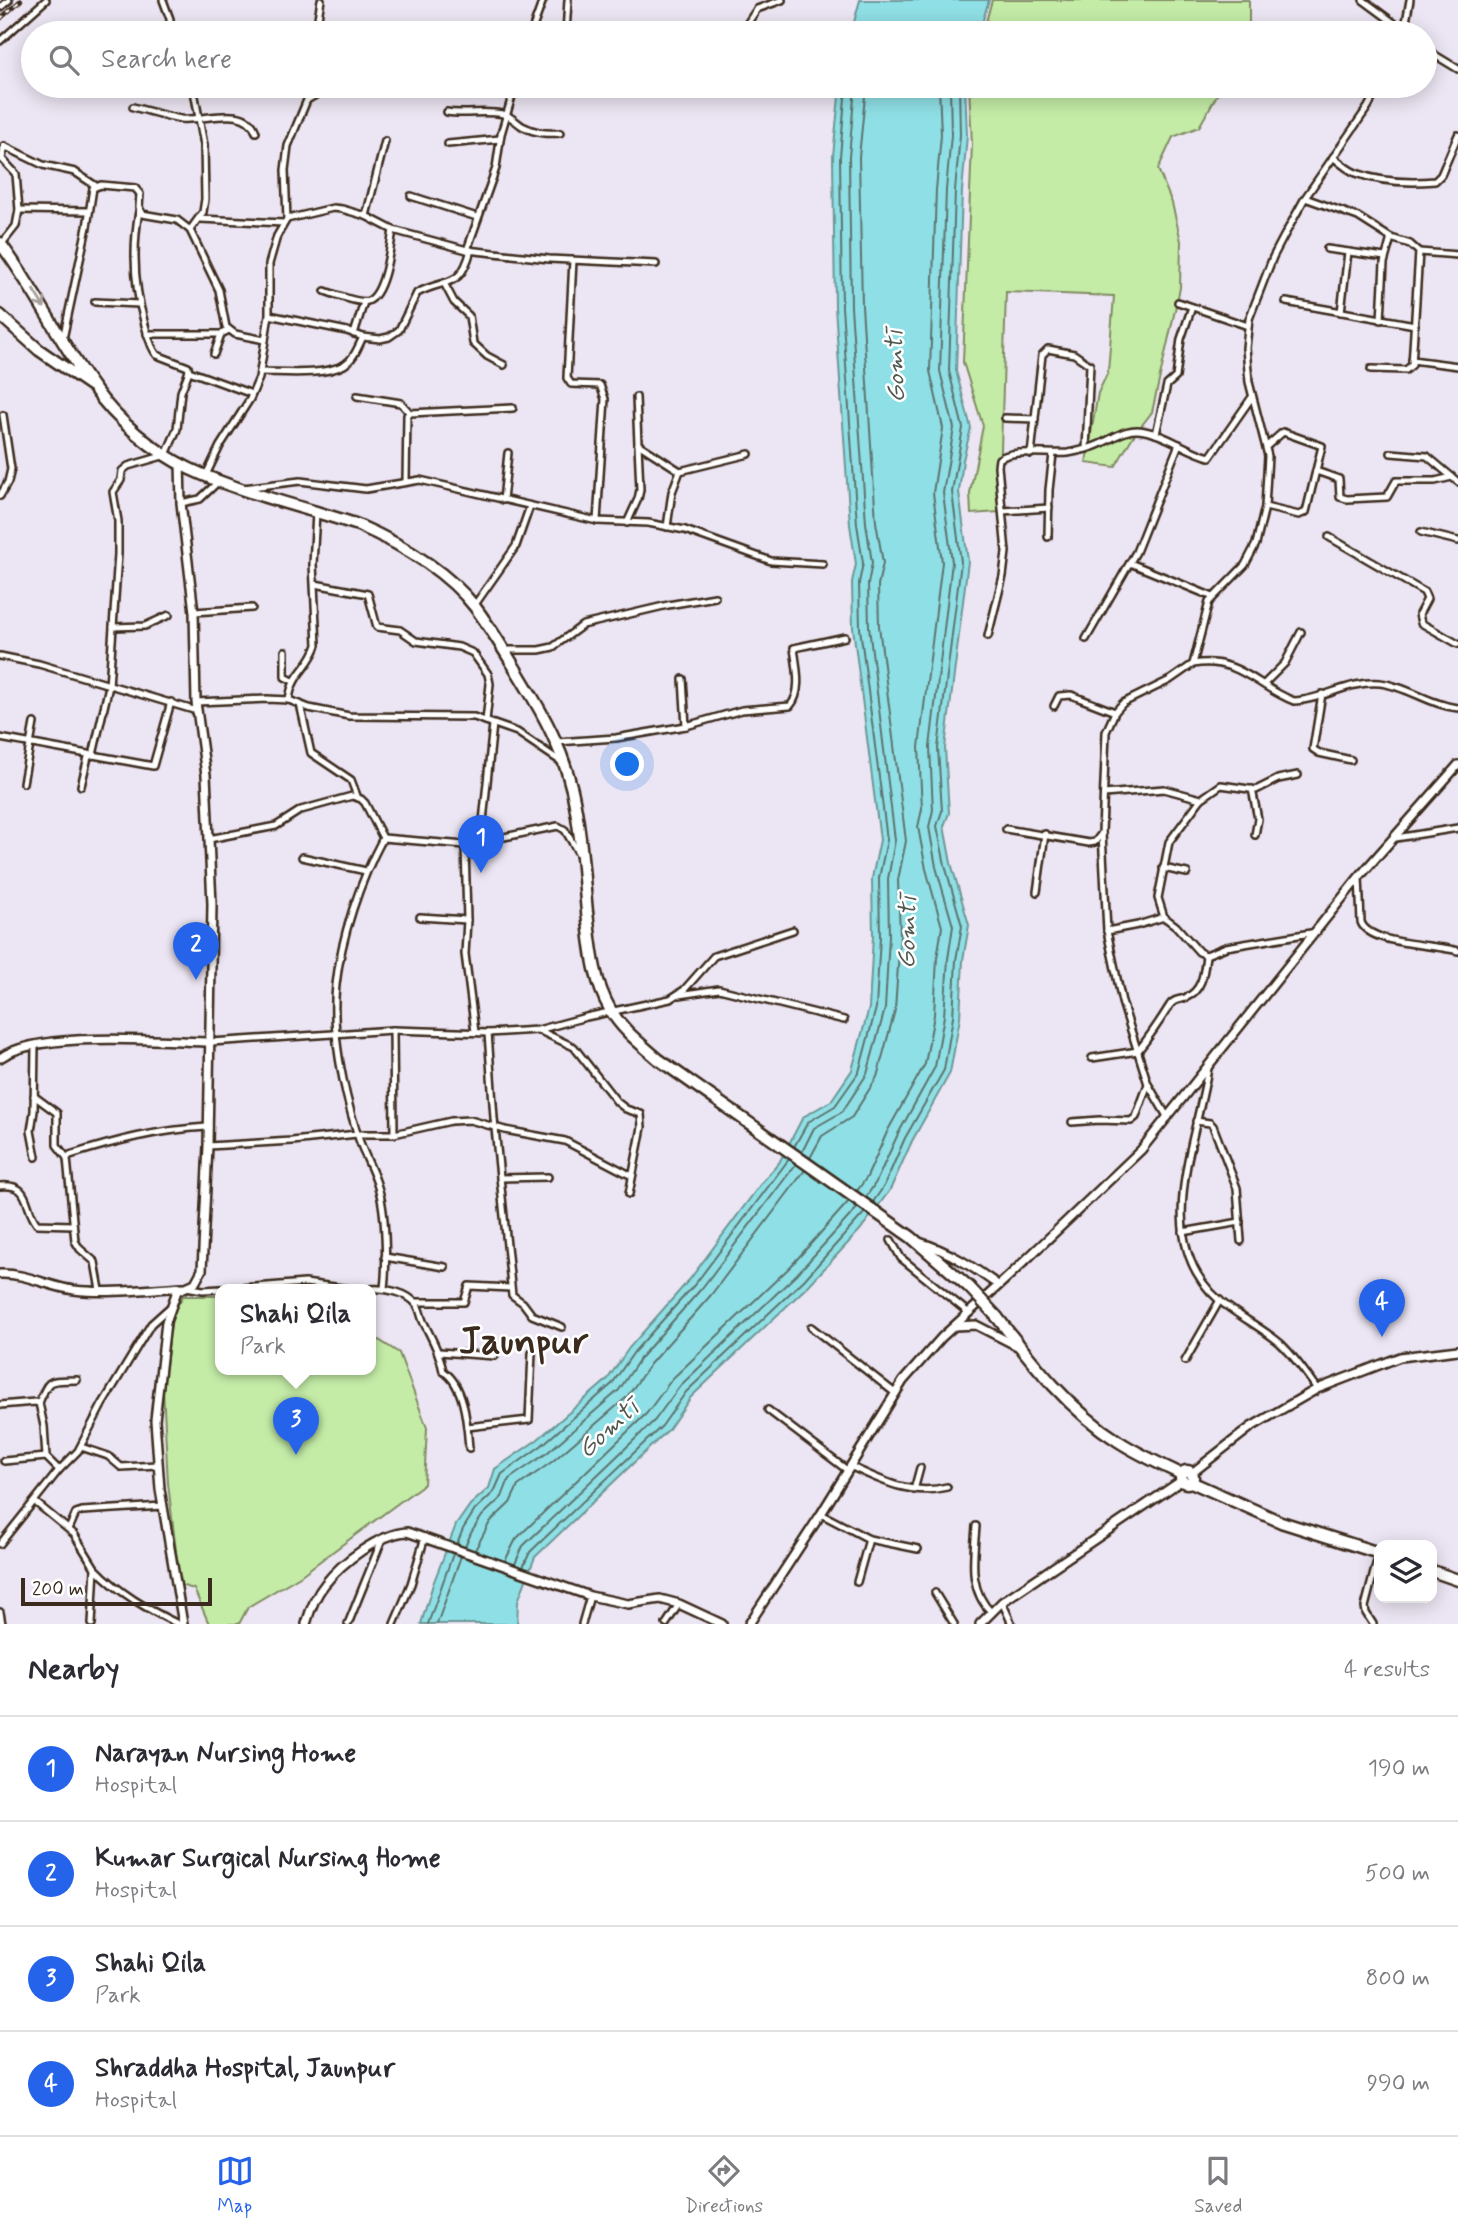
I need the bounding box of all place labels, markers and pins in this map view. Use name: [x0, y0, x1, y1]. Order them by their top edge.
pin: 1: [458, 815, 504, 873]
pin: 2: [173, 922, 219, 980]
pin: 4: [1359, 1279, 1405, 1337]
pin: 3: [273, 1397, 319, 1455]

